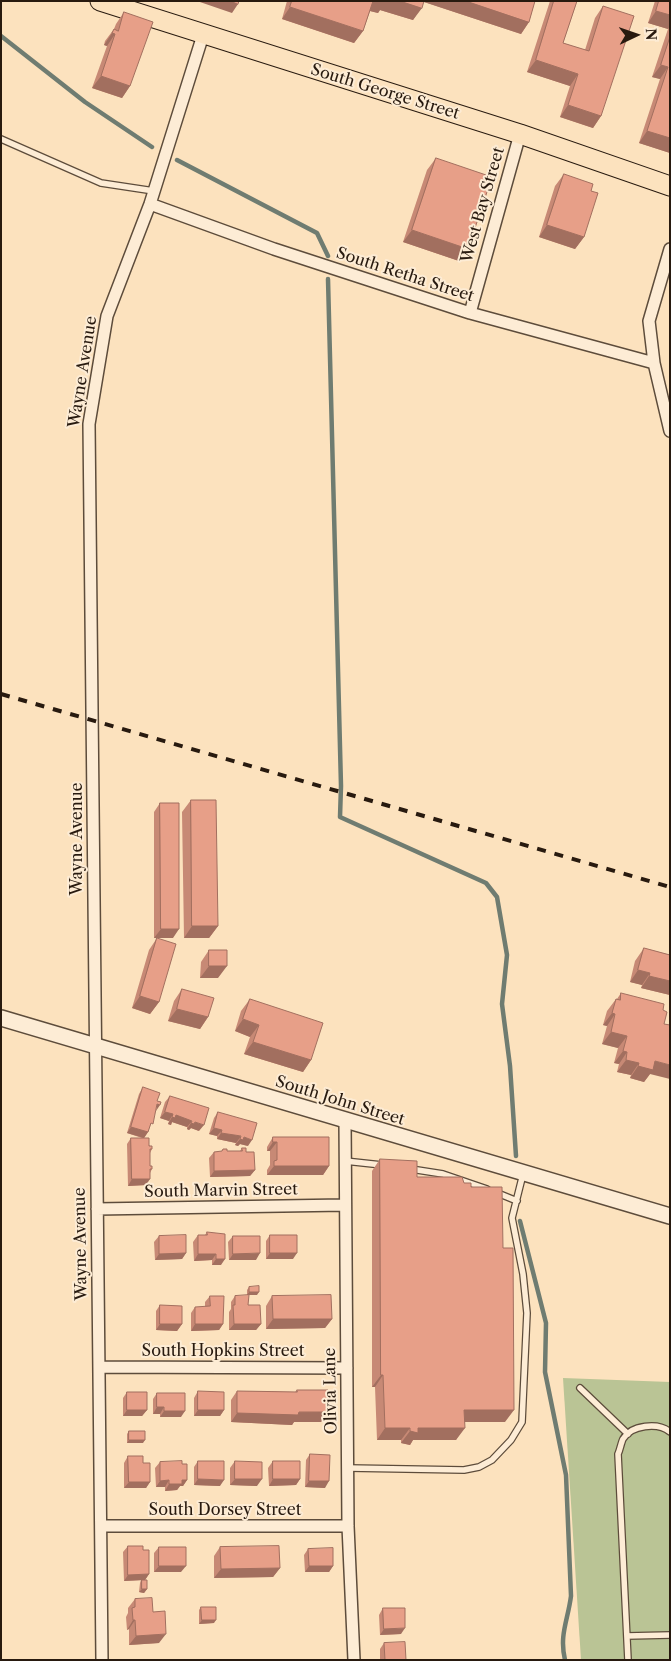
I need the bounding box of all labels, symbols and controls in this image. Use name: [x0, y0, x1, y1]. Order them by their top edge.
north arrow: [611, 10, 661, 60]
text: N: [642, 28, 660, 41]
street label: South George Street: [308, 60, 462, 124]
street label: West Bay Street: [457, 145, 509, 265]
street label: South Retha Street: [334, 244, 476, 306]
street label: Wayne Avenue: [65, 315, 101, 429]
street label: Wayne Avenue: [67, 782, 87, 896]
street label: South John Street: [273, 1072, 407, 1130]
street label: South Marvin Street: [144, 1180, 298, 1202]
street label: Wayne Avenue: [70, 1187, 92, 1301]
street label: South Hopkins Street: [142, 1341, 304, 1361]
street label: Olivia Lane: [321, 1347, 341, 1435]
street label: South Dorsey Street: [149, 1500, 301, 1520]

